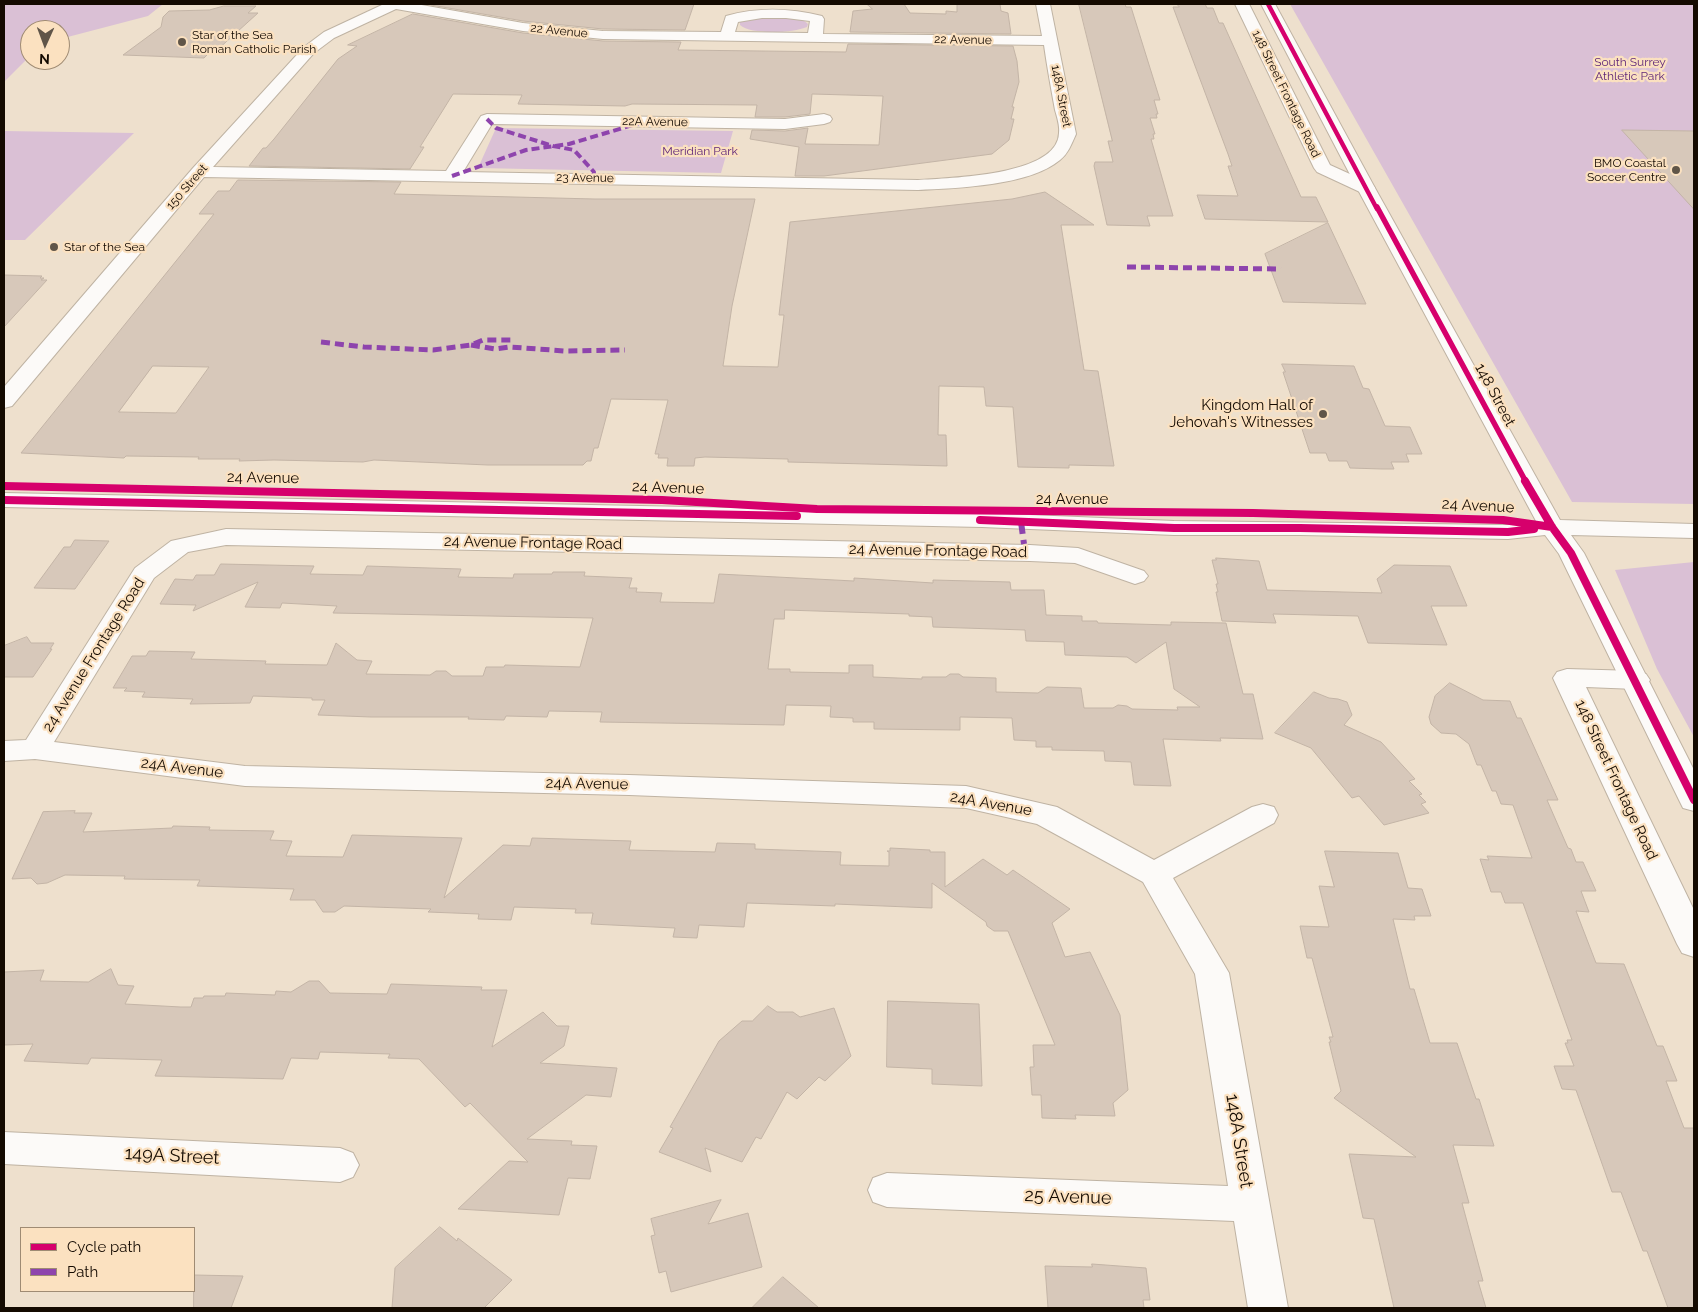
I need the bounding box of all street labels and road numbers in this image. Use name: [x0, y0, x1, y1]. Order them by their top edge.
street label: 22 Avenue: [530, 21, 588, 41]
street label: 148 Street Frontage Road: [1249, 28, 1323, 160]
street label: 22 Avenue: [934, 32, 992, 48]
street label: 148A Street: [1048, 64, 1074, 128]
street label: 22A Avenue: [622, 114, 688, 130]
street label: 150 Street: [163, 161, 211, 213]
street label: 23 Avenue: [556, 170, 614, 186]
street label: 148 Street: [1471, 360, 1519, 430]
street label: 24 Avenue: [227, 468, 299, 488]
street label: 24 Avenue: [631, 478, 705, 498]
street label: 24 Avenue: [1036, 490, 1108, 508]
street label: 24 Avenue: [1441, 495, 1515, 517]
street label: 24 Avenue Frontage Road: [444, 532, 622, 554]
street label: 24 Avenue Frontage Road: [849, 540, 1027, 562]
street label: 24 Avenue Frontage Road: [39, 575, 149, 735]
street label: 148 Street Frontage Road: [1571, 697, 1661, 863]
street label: 24A Avenue: [140, 754, 224, 782]
street label: 24A Avenue: [546, 774, 628, 794]
street label: 24A Avenue: [949, 788, 1033, 820]
street label: 148A Street: [1221, 1093, 1257, 1189]
street label: 149A Street: [124, 1143, 220, 1169]
street label: 25 Avenue: [1024, 1185, 1112, 1209]

